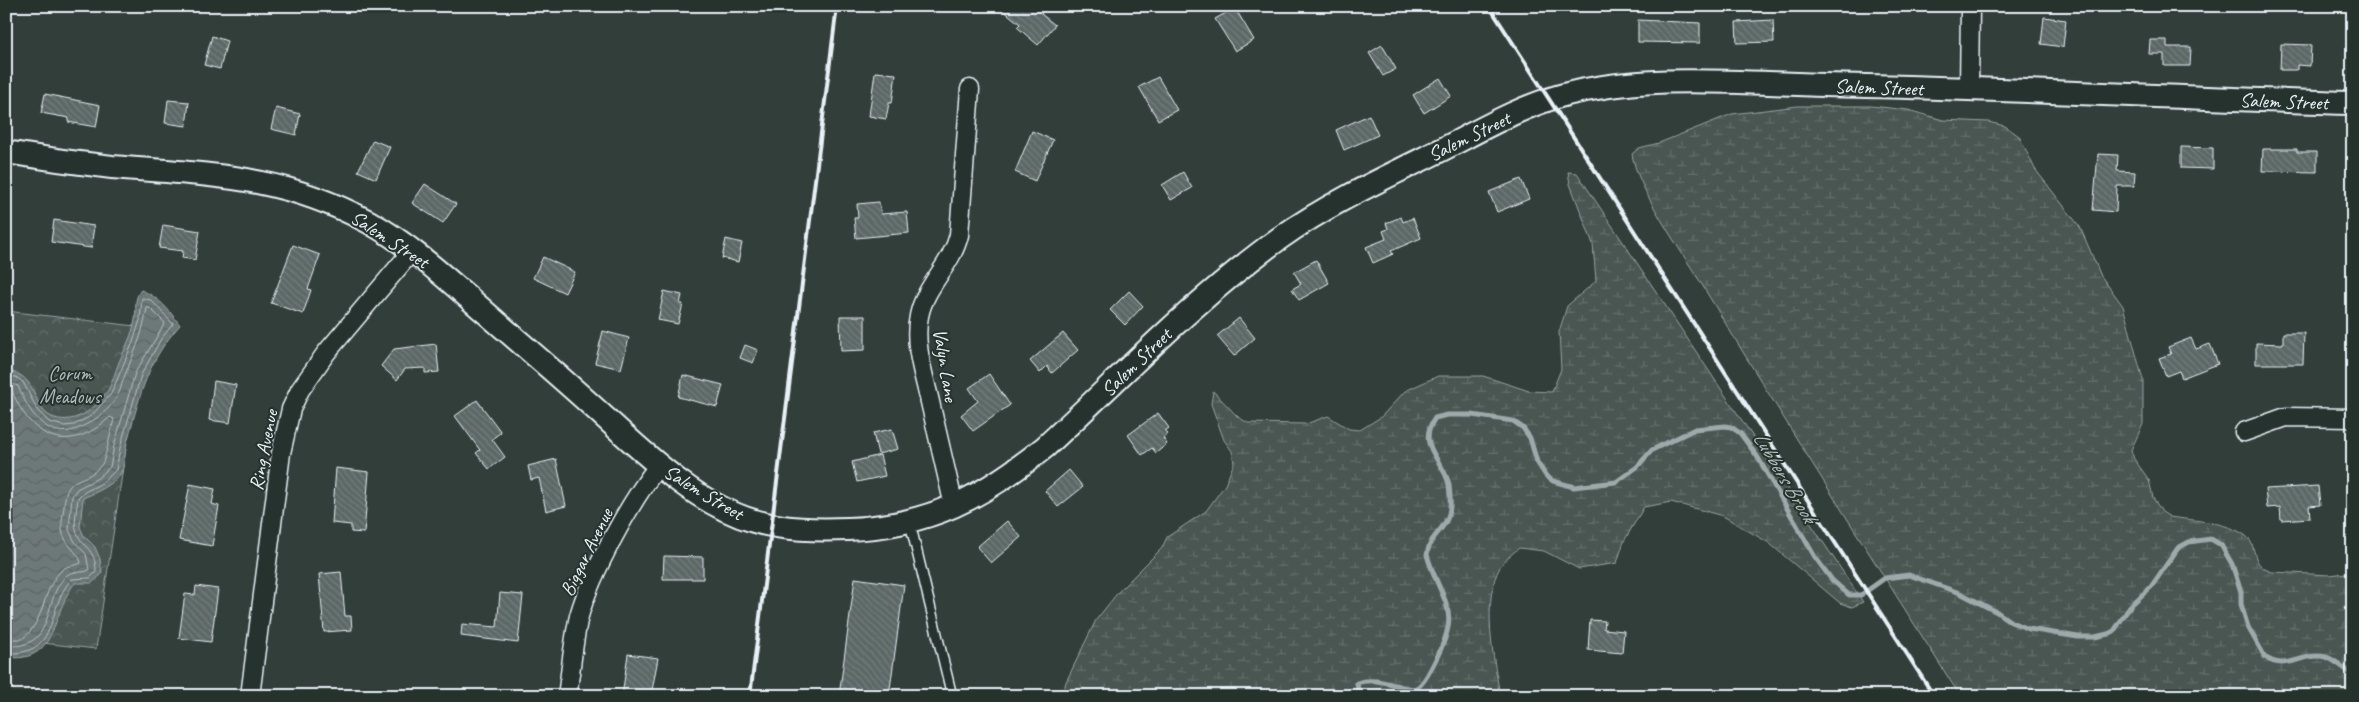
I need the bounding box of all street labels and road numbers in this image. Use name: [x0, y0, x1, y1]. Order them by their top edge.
street label: Salem Street: [1834, 73, 1926, 102]
street label: Salem Street: [2239, 87, 2331, 116]
street label: Salem Street: [1424, 105, 1517, 167]
street label: Salem Street: [346, 205, 436, 275]
street label: Salem Street: [1096, 321, 1179, 402]
street label: Valyn Lane: [927, 327, 964, 405]
street label: Ring Avenue: [243, 406, 284, 492]
street label: Salem Street: [659, 459, 750, 527]
street label: Biggar Avenue: [554, 503, 619, 600]

